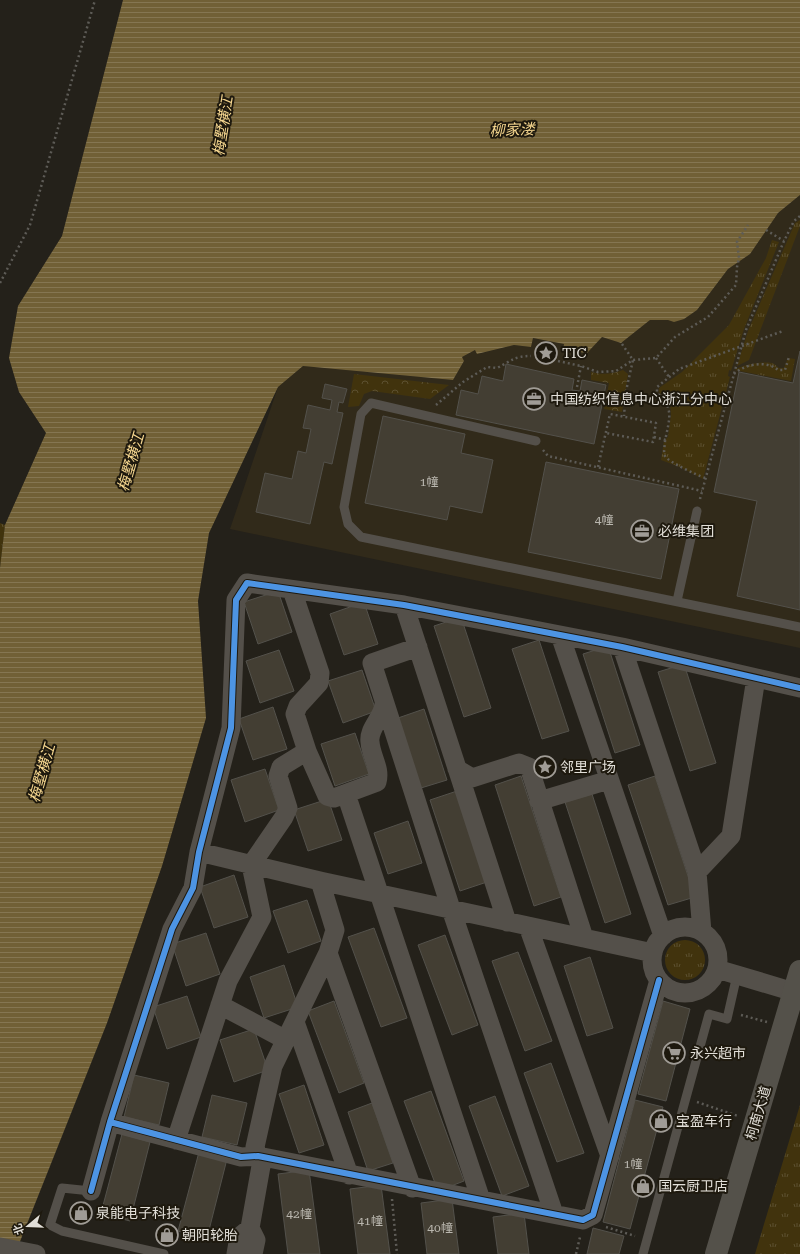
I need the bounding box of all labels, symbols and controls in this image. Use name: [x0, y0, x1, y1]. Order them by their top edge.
water label: 梅墅横江: [209, 93, 237, 157]
water label: 柳家溇: [489, 120, 537, 140]
place icon: TIC: [533, 340, 559, 366]
place label: TIC: [562, 345, 587, 361]
office icon: 中国纺织信息中心浙江分中心: [521, 386, 547, 412]
place label: 中国纺织信息中心浙江分中心: [550, 391, 732, 407]
water label: 梅墅横江: [114, 429, 148, 493]
house number: 1幢: [420, 475, 438, 489]
house number: 4幢: [595, 513, 613, 527]
office icon: 必维集团: [629, 518, 655, 544]
place label: 必维集团: [658, 523, 714, 539]
water label: 梅墅横江: [25, 740, 59, 804]
place icon: 邻里广场: [532, 754, 558, 780]
place label: 邻里广场: [560, 759, 616, 775]
supermarket icon: 永兴超市: [661, 1040, 687, 1066]
place label: 永兴超市: [690, 1045, 746, 1061]
street label: 柯南大道: [743, 1084, 773, 1142]
shop icon: 宝盈车行: [648, 1108, 674, 1134]
place label: 宝盈车行: [676, 1113, 732, 1129]
house number: 1幢: [624, 1157, 642, 1171]
shop icon: 国云厨卫店: [630, 1173, 656, 1199]
place label: 国云厨卫店: [658, 1178, 728, 1194]
shop icon: 泉能电子科技: [68, 1200, 94, 1226]
place label: 泉能电子科技: [96, 1205, 180, 1221]
north arrow: [8, 1206, 48, 1246]
house number: 42幢: [286, 1207, 312, 1221]
house number: 41幢: [357, 1214, 383, 1228]
house number: 40幢: [427, 1221, 453, 1235]
text: 北: [11, 1222, 27, 1236]
shop icon: 朝阳轮胎: [154, 1222, 180, 1248]
place label: 朝阳轮胎: [182, 1227, 238, 1243]

